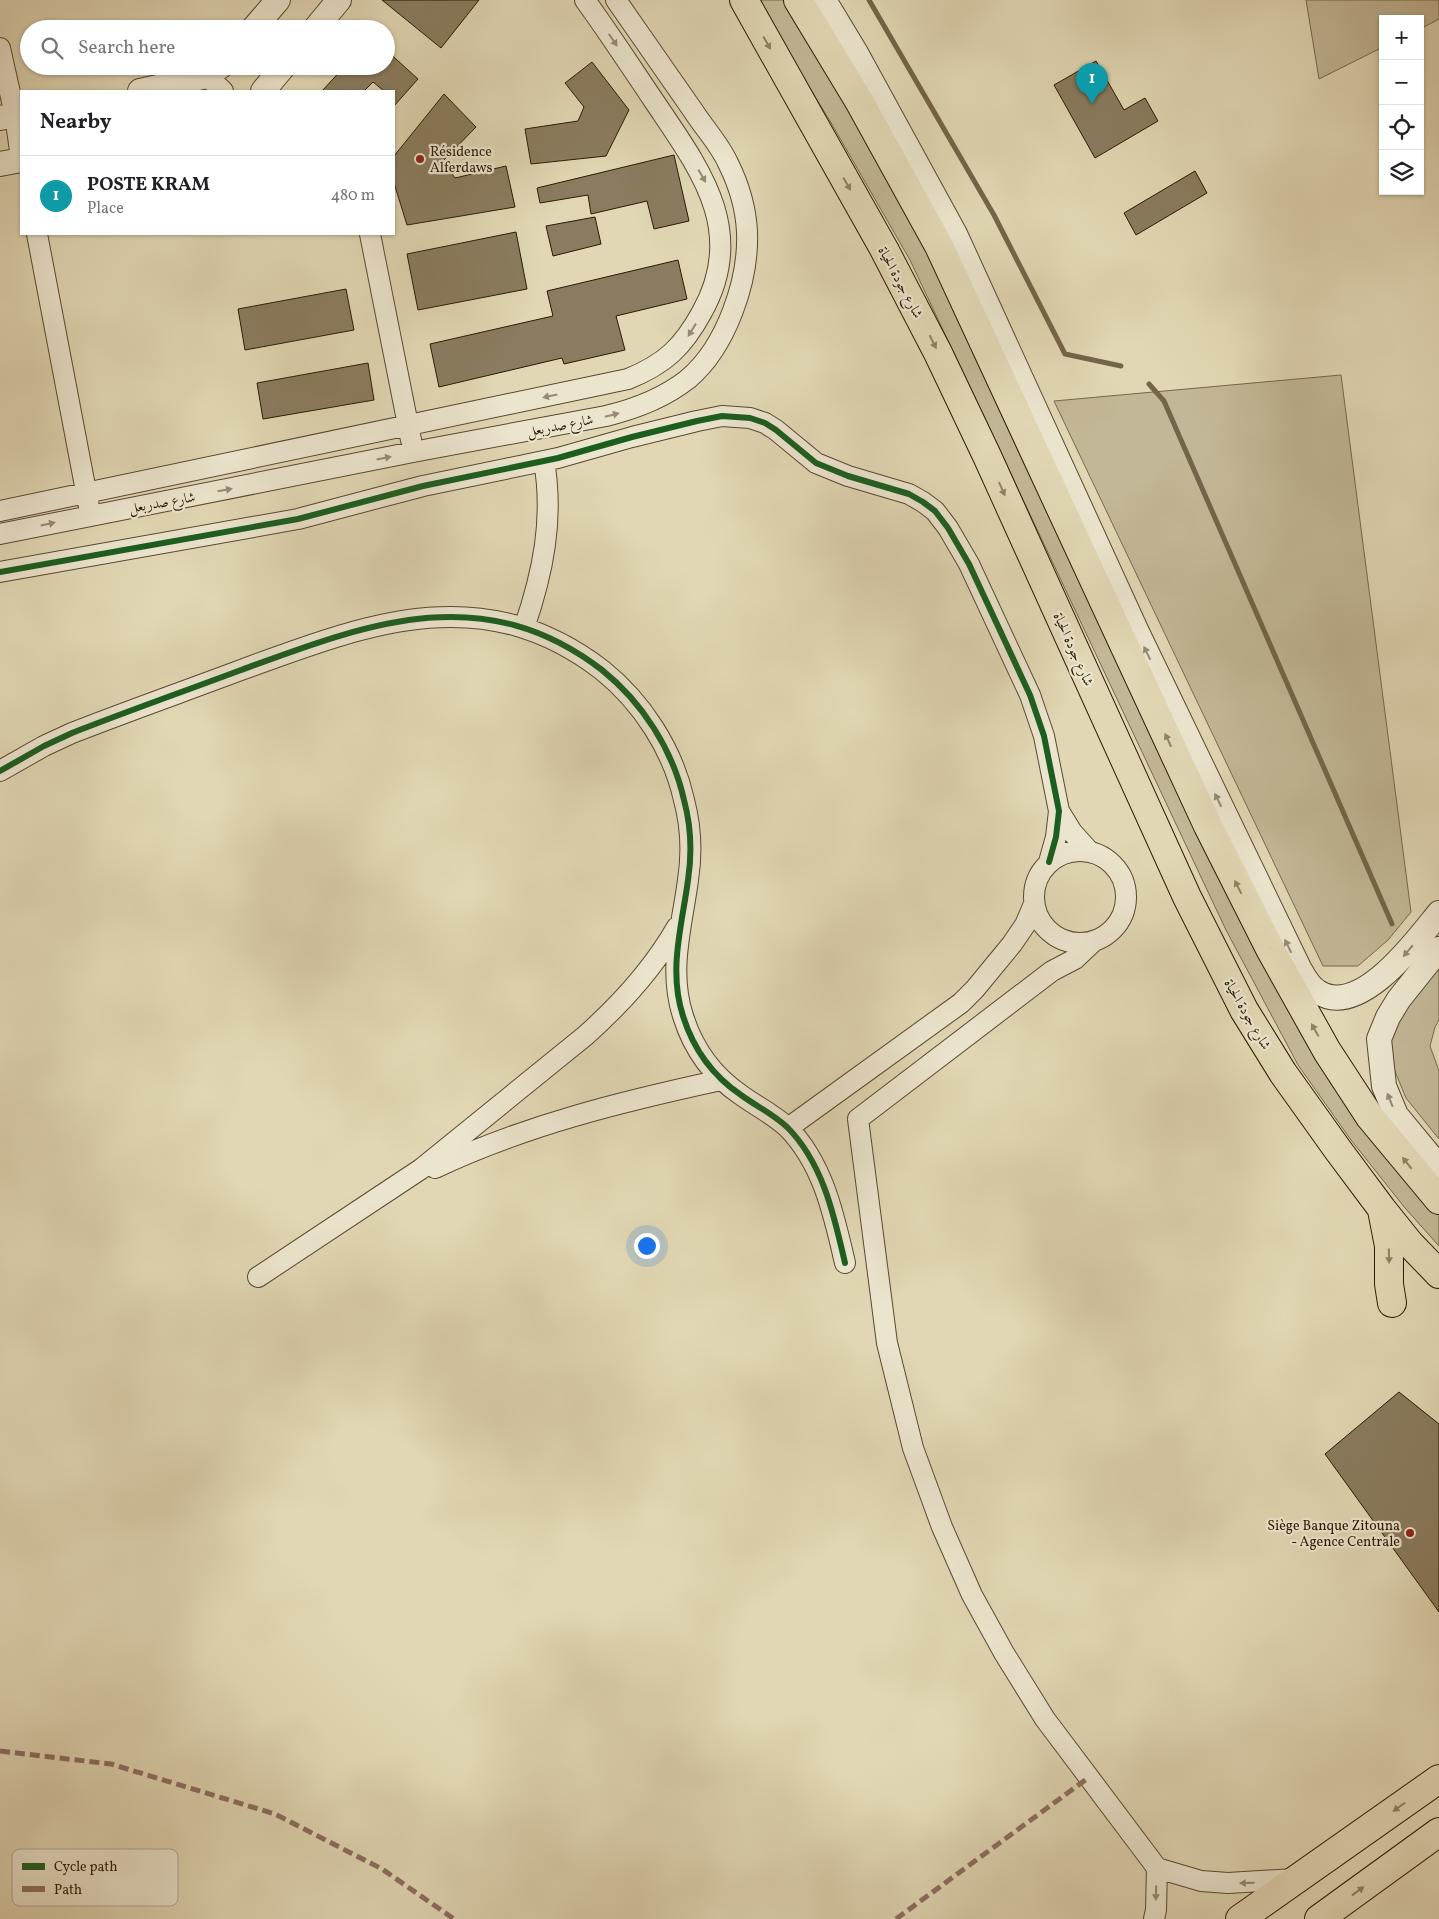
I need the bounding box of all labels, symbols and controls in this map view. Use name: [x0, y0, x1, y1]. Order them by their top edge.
map controls: [1379, 15, 1424, 195]
button: +: [1379, 15, 1424, 60]
search box: [20, 20, 395, 75]
one-way arrow: [608, 33, 618, 47]
icon: search: [38, 34, 66, 62]
text: Search here: [78, 35, 175, 61]
one-way arrow: [763, 35, 771, 50]
button: −: [1379, 60, 1424, 105]
pin: 1: [1076, 63, 1108, 104]
button: locate: [1379, 105, 1424, 150]
text: Nearby: [40, 108, 111, 137]
place label: Résidence Alferdaws: [430, 143, 493, 178]
button: layers: [1379, 150, 1424, 195]
marker: Résidence Alferdaws: [414, 153, 426, 165]
one-way arrow: [698, 169, 706, 184]
text: POSTE KRAM: [87, 172, 210, 198]
one-way arrow: [842, 178, 851, 191]
text: 1: [53, 185, 59, 207]
text: 480 m: [331, 185, 375, 207]
text: Place: [87, 198, 124, 220]
street label: شارع جودة الحياة: [872, 243, 927, 323]
one-way arrow: [687, 323, 696, 336]
one-way arrow: [929, 335, 937, 350]
one-way arrow: [542, 392, 558, 400]
one-way arrow: [605, 410, 620, 418]
street label: شارع صدربعل: [526, 411, 595, 443]
one-way arrow: [376, 454, 392, 462]
one-way arrow: [999, 482, 1007, 496]
one-way arrow: [217, 486, 233, 494]
street label: شارع صدربعل: [128, 488, 197, 520]
one-way arrow: [40, 520, 55, 528]
street label: شارع جودة الحياة: [1047, 610, 1097, 690]
one-way arrow: [1143, 646, 1151, 660]
one-way arrow: [1164, 733, 1172, 747]
one-way arrow: [1213, 793, 1221, 807]
one-way arrow: [1234, 880, 1242, 894]
one-way arrow: [1284, 939, 1292, 953]
one-way arrow: [1402, 944, 1414, 956]
street label: شارع جودة الحياة: [1218, 976, 1275, 1054]
one-way arrow: [1311, 1022, 1319, 1037]
one-way arrow: [1386, 1092, 1394, 1107]
one-way arrow: [1402, 1157, 1413, 1170]
your location: [634, 1233, 660, 1259]
one-way arrow: [1385, 1248, 1393, 1264]
place label: Siège Banque Zitouna - Agence Centrale: [1267, 1517, 1400, 1552]
marker: Siège Banque Zitouna - Agence Centrale: [1404, 1527, 1416, 1539]
one-way arrow: [1392, 1802, 1406, 1812]
legend: [12, 1849, 178, 1906]
text: Cycle path: [54, 1858, 118, 1877]
one-way arrow: [1238, 1879, 1254, 1887]
text: Path: [54, 1881, 82, 1900]
one-way arrow: [1152, 1886, 1160, 1902]
one-way arrow: [1352, 1886, 1365, 1896]

